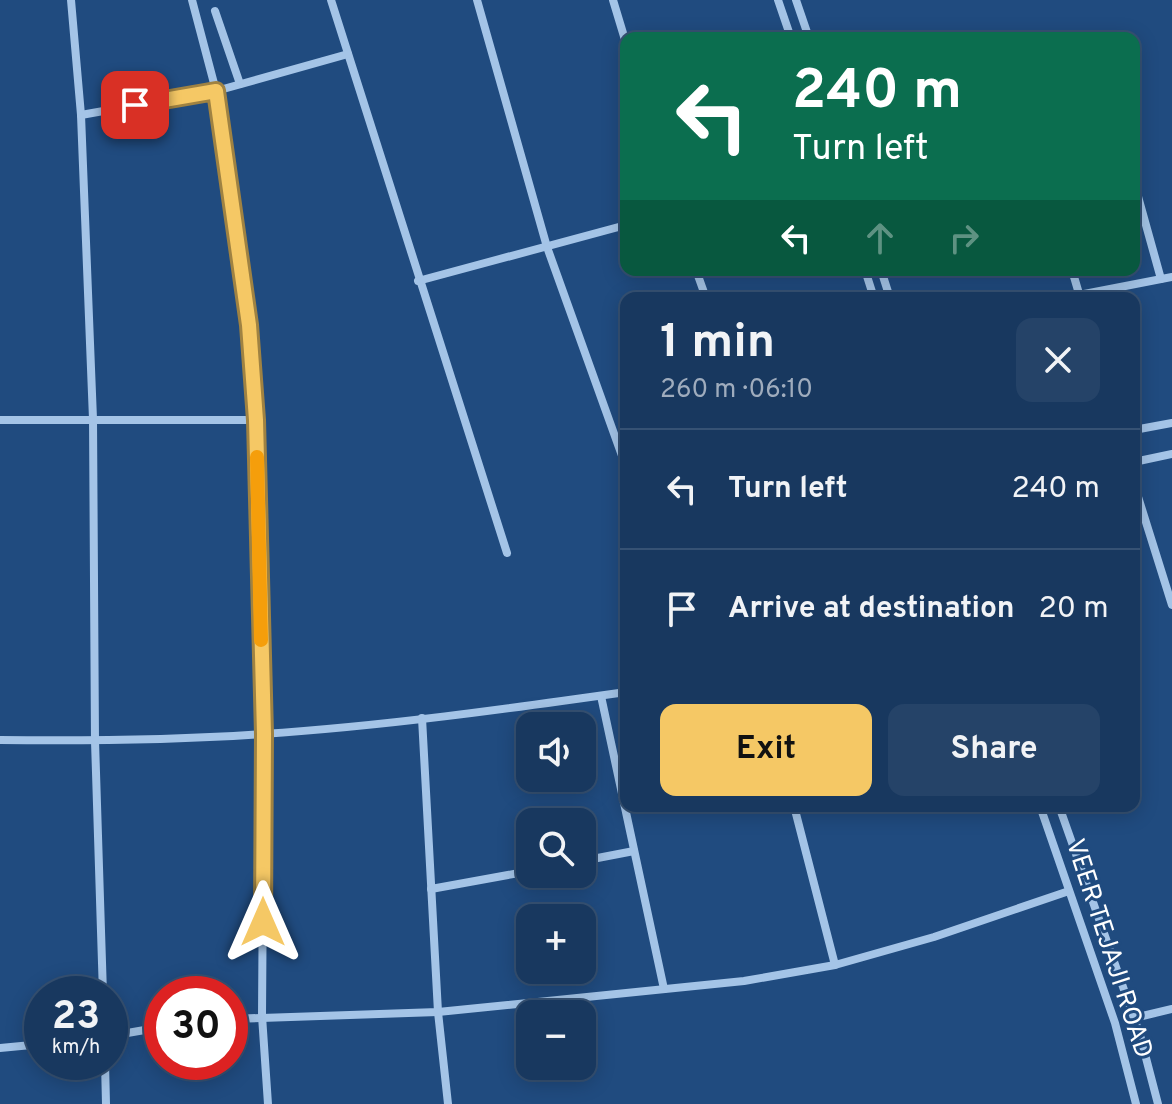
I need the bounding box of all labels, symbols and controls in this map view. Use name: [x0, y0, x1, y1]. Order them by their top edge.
text: 240 m: [792, 58, 962, 128]
icon: left: [660, 64, 764, 168]
pin: [101, 71, 169, 139]
icon: arrive: [113, 83, 157, 127]
text: Turn left: [792, 127, 929, 173]
icon: left: [774, 216, 818, 260]
icon: ahead: [858, 216, 902, 260]
icon: right: [942, 216, 986, 260]
text: 1 min: [660, 314, 775, 374]
button: close: [1016, 318, 1100, 402]
text: 260 m · 06:10: [660, 374, 813, 407]
icon: left: [660, 467, 704, 511]
text: Turn left: [728, 471, 848, 508]
text: 240 m: [1012, 471, 1100, 508]
icon: arrive: [660, 587, 704, 631]
text: Arrive at destination: [728, 591, 1014, 628]
text: 20 m: [1038, 591, 1109, 628]
button: Exit: [660, 704, 872, 796]
button: Share: [888, 704, 1100, 796]
map controls: [516, 712, 596, 1080]
button: sound: [516, 712, 596, 792]
button: search: [516, 808, 596, 888]
street label: VEER TEJAJI ROAD: [1057, 835, 1159, 1063]
position arrow: [221, 880, 305, 964]
button: +: [516, 904, 596, 984]
speed limit sign: 30: [144, 976, 248, 1080]
text: 23: [52, 993, 100, 1043]
button: −: [516, 1000, 596, 1080]
text: km/h: [52, 1035, 100, 1061]

